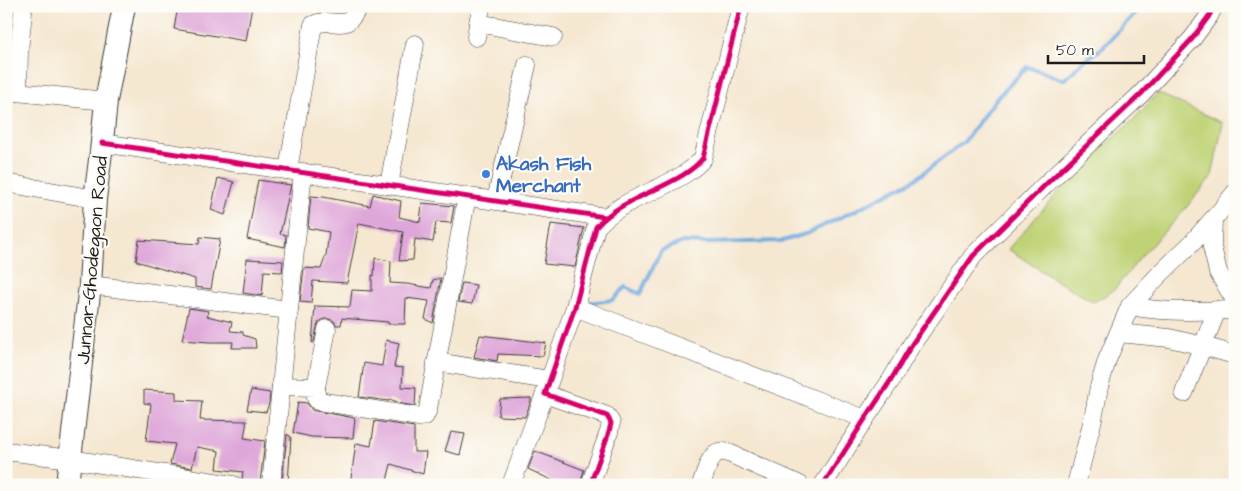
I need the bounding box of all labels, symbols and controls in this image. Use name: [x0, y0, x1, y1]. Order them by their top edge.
scale bar: [1048, 32, 1145, 64]
text: 50 m: [1056, 40, 1094, 61]
place label: Akash Fish Merchant: [496, 151, 592, 200]
street label: Junnar-Ghodegaon Road: [70, 155, 116, 365]
marker: Akash Fish Merchant: [480, 168, 492, 180]

